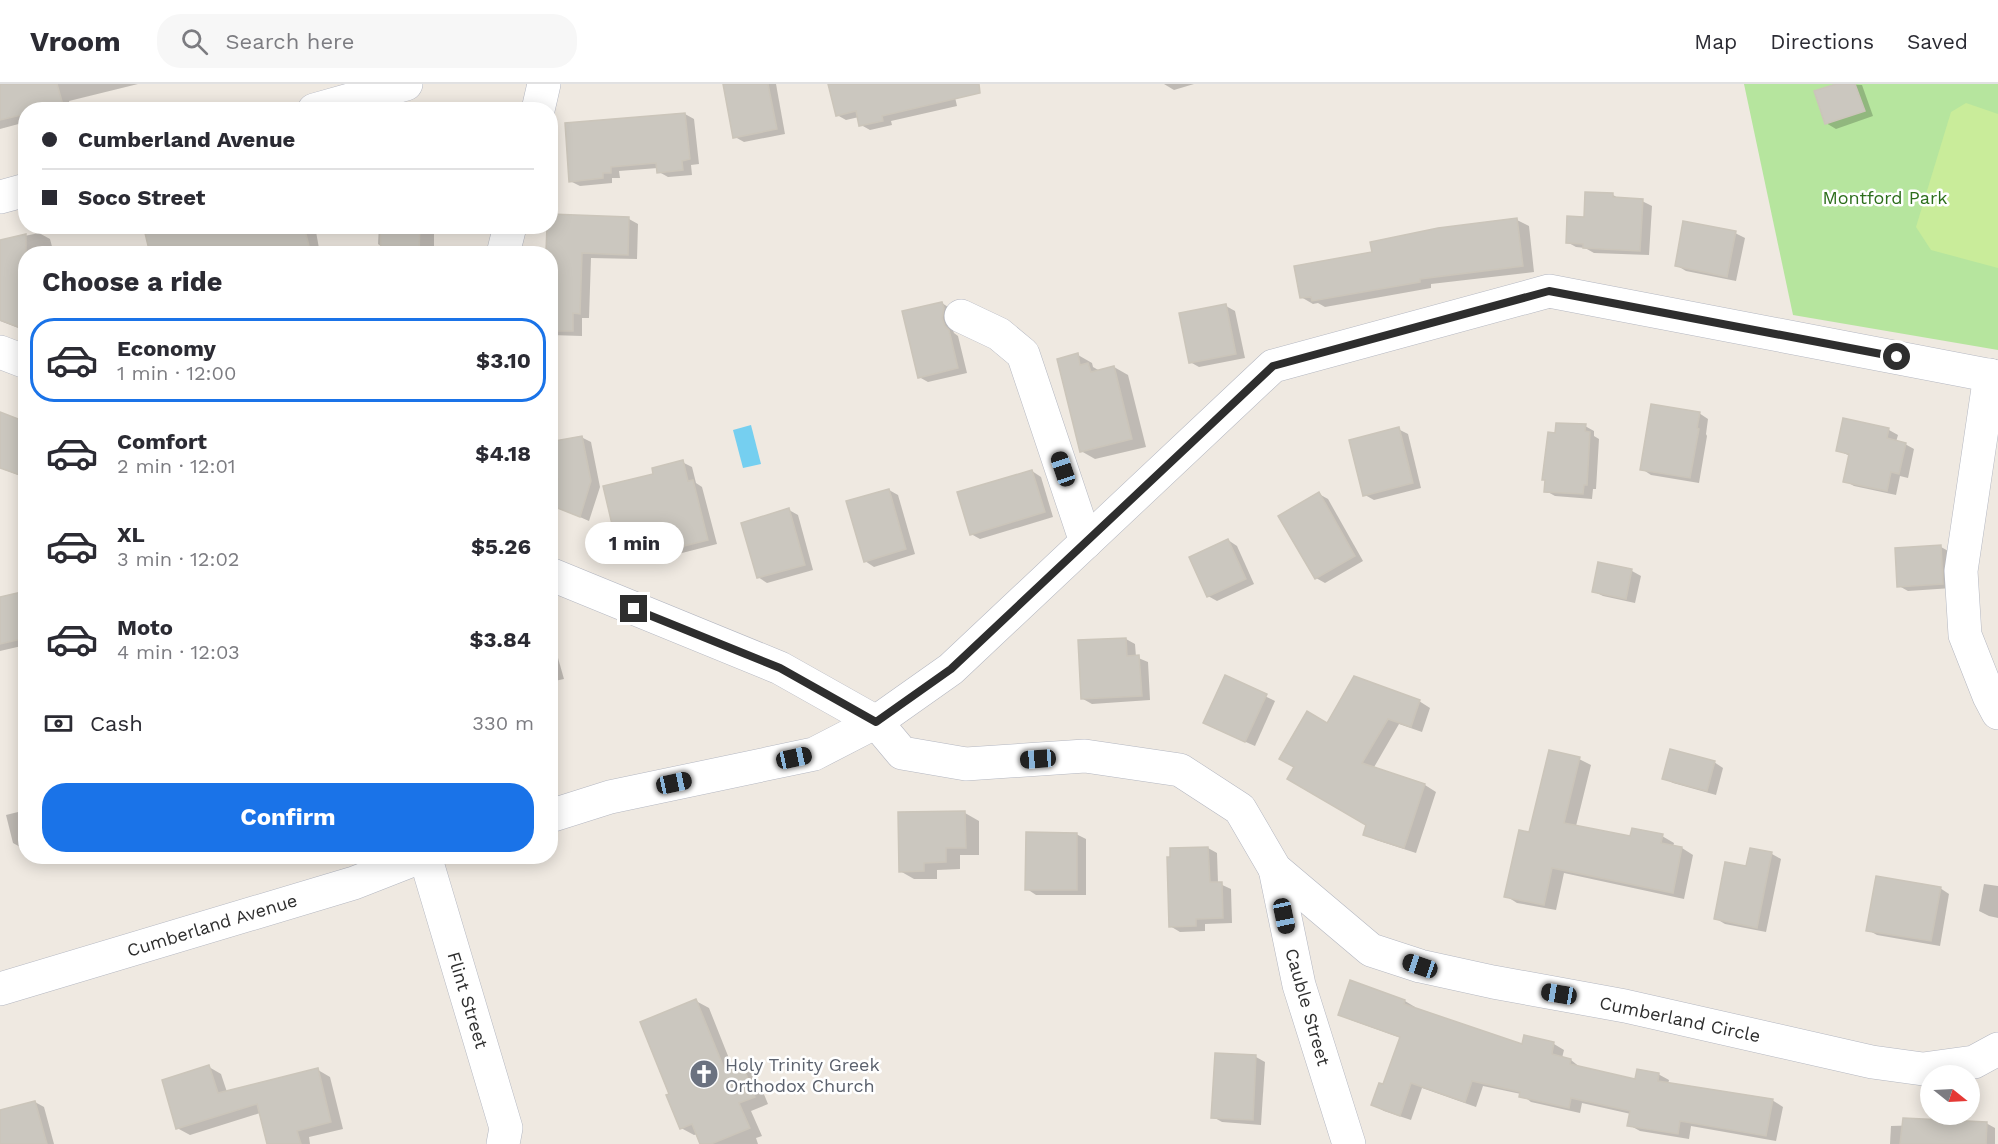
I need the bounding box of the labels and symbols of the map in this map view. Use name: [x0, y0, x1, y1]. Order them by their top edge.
park label: Montford Park: [1822, 187, 1948, 208]
route start: [1883, 343, 1910, 370]
car: [1049, 449, 1077, 489]
callout: 1 min: [584, 522, 684, 564]
route end: [620, 595, 647, 622]
car: [775, 745, 813, 771]
car: [1019, 749, 1057, 769]
car: [655, 770, 693, 796]
street label: Cumberland Avenue: [124, 889, 300, 961]
car: [1271, 897, 1297, 935]
street label: Cauble Street: [1281, 946, 1335, 1069]
street label: Flint Street: [443, 949, 493, 1051]
car: [1400, 952, 1440, 980]
car: [1540, 982, 1578, 1006]
street label: Cumberland Circle: [1598, 992, 1762, 1046]
place label: Holy Trinity Greek Orthodox Church: [725, 1054, 880, 1096]
church icon: Holy Trinity Greek Orthodox Church: [688, 1058, 720, 1090]
north arrow: [1920, 1065, 1980, 1125]

